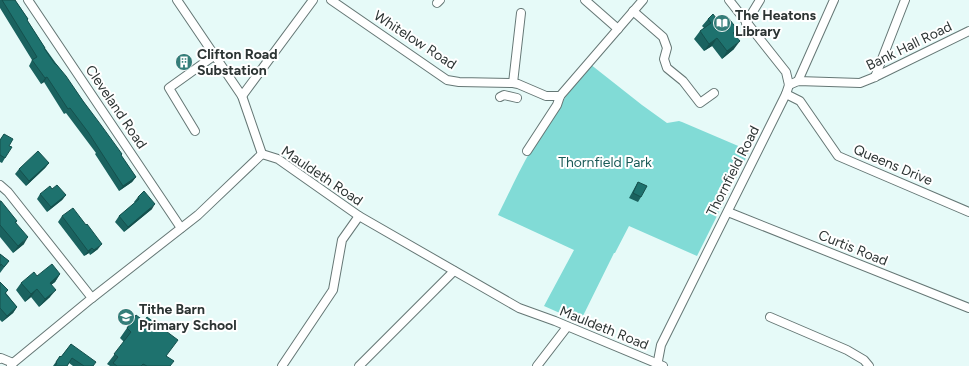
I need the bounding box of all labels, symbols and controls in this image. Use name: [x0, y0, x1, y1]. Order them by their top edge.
street label: Whitelow Road: [371, 7, 459, 73]
place label: The Heatons Library: [735, 7, 817, 40]
library icon: The Heatons Library: [712, 13, 732, 33]
street label: Bank Hall Road: [863, 18, 955, 74]
place label: Clifton Road Substation: [197, 46, 278, 79]
building icon: Clifton Road Substation: [174, 52, 194, 72]
street label: Cleveland Road: [82, 62, 150, 152]
street label: Thornfield Road: [703, 123, 763, 219]
street label: Queens Drive: [851, 141, 935, 189]
street label: Mauldeth Road: [278, 143, 366, 209]
park label: Thornfield Park: [558, 154, 652, 171]
street label: Curtis Road: [816, 226, 890, 270]
place label: Tithe Barn Primary School: [139, 301, 237, 334]
street label: Mauldeth Road: [557, 302, 651, 354]
school or university icon: Tithe Barn Primary School: [116, 307, 136, 327]

